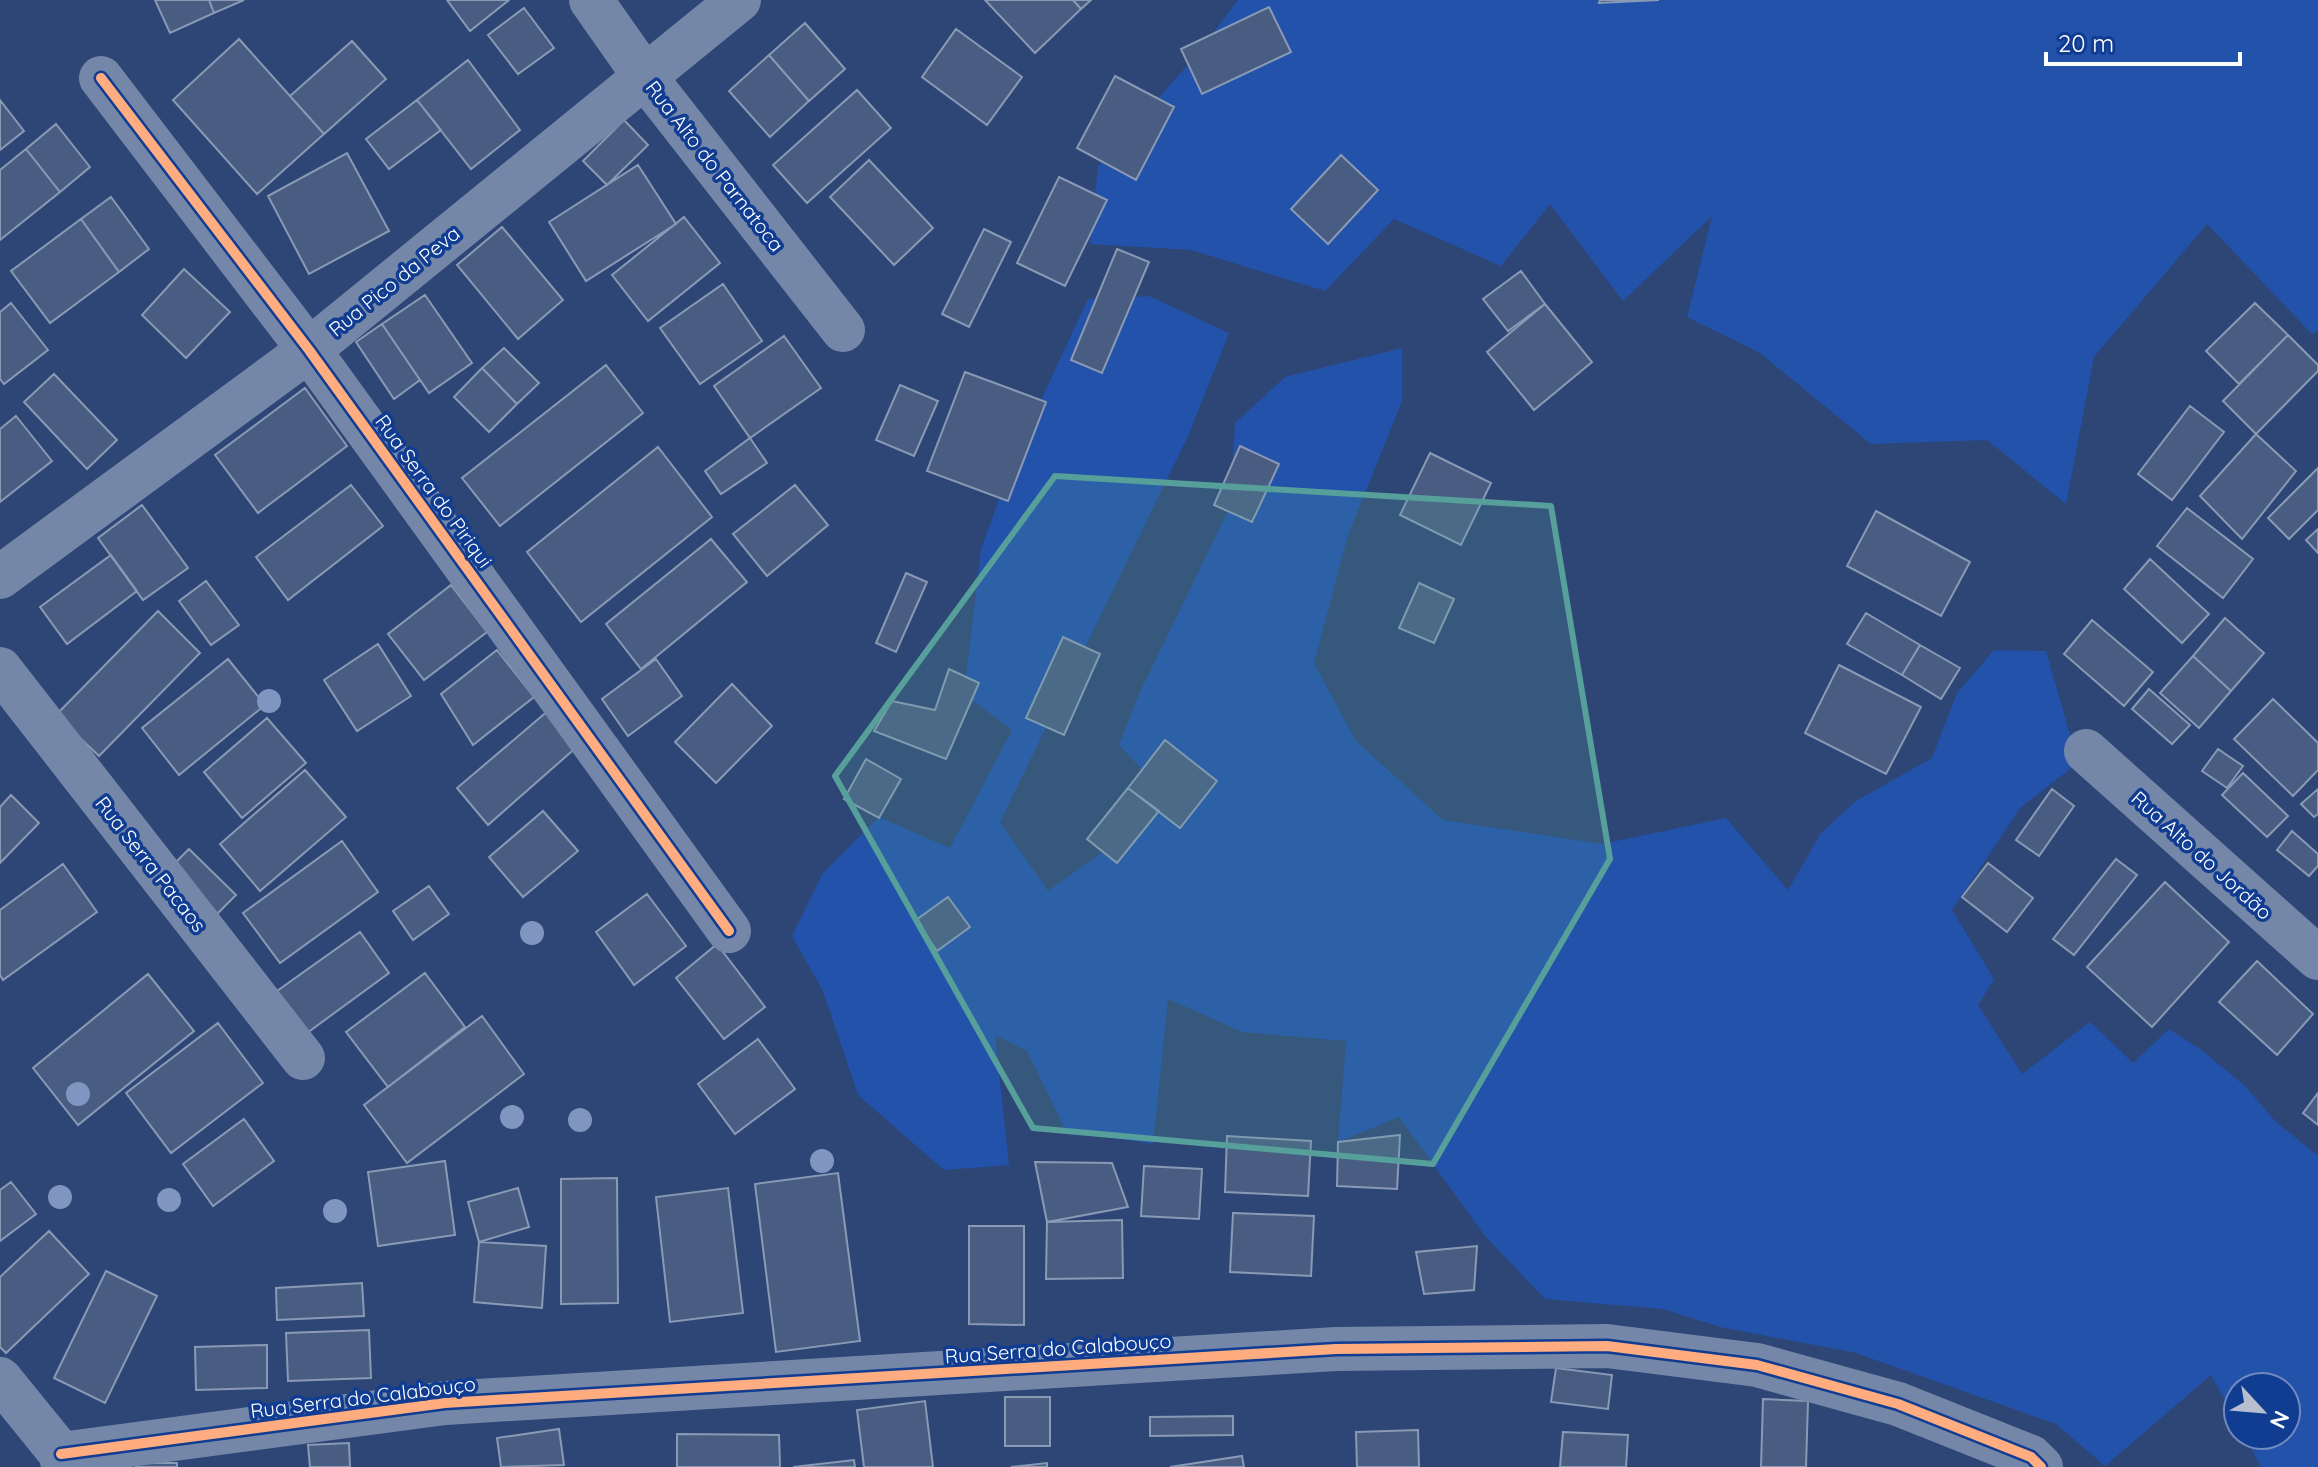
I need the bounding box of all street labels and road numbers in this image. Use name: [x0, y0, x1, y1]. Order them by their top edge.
street label: Rua Alto do Parnatoca: [640, 76, 790, 256]
street label: Rua Pico da Peva: [323, 220, 465, 342]
street label: Rua Serra do Piriqui: [370, 410, 498, 572]
street label: Rua Alto do Jordão: [2127, 785, 2277, 925]
street label: Rua Serra Pacaos: [90, 791, 212, 937]
street label: Rua Serra do Calabouço: [944, 1328, 1172, 1368]
street label: Rua Serra do Calabouço: [249, 1371, 477, 1423]

